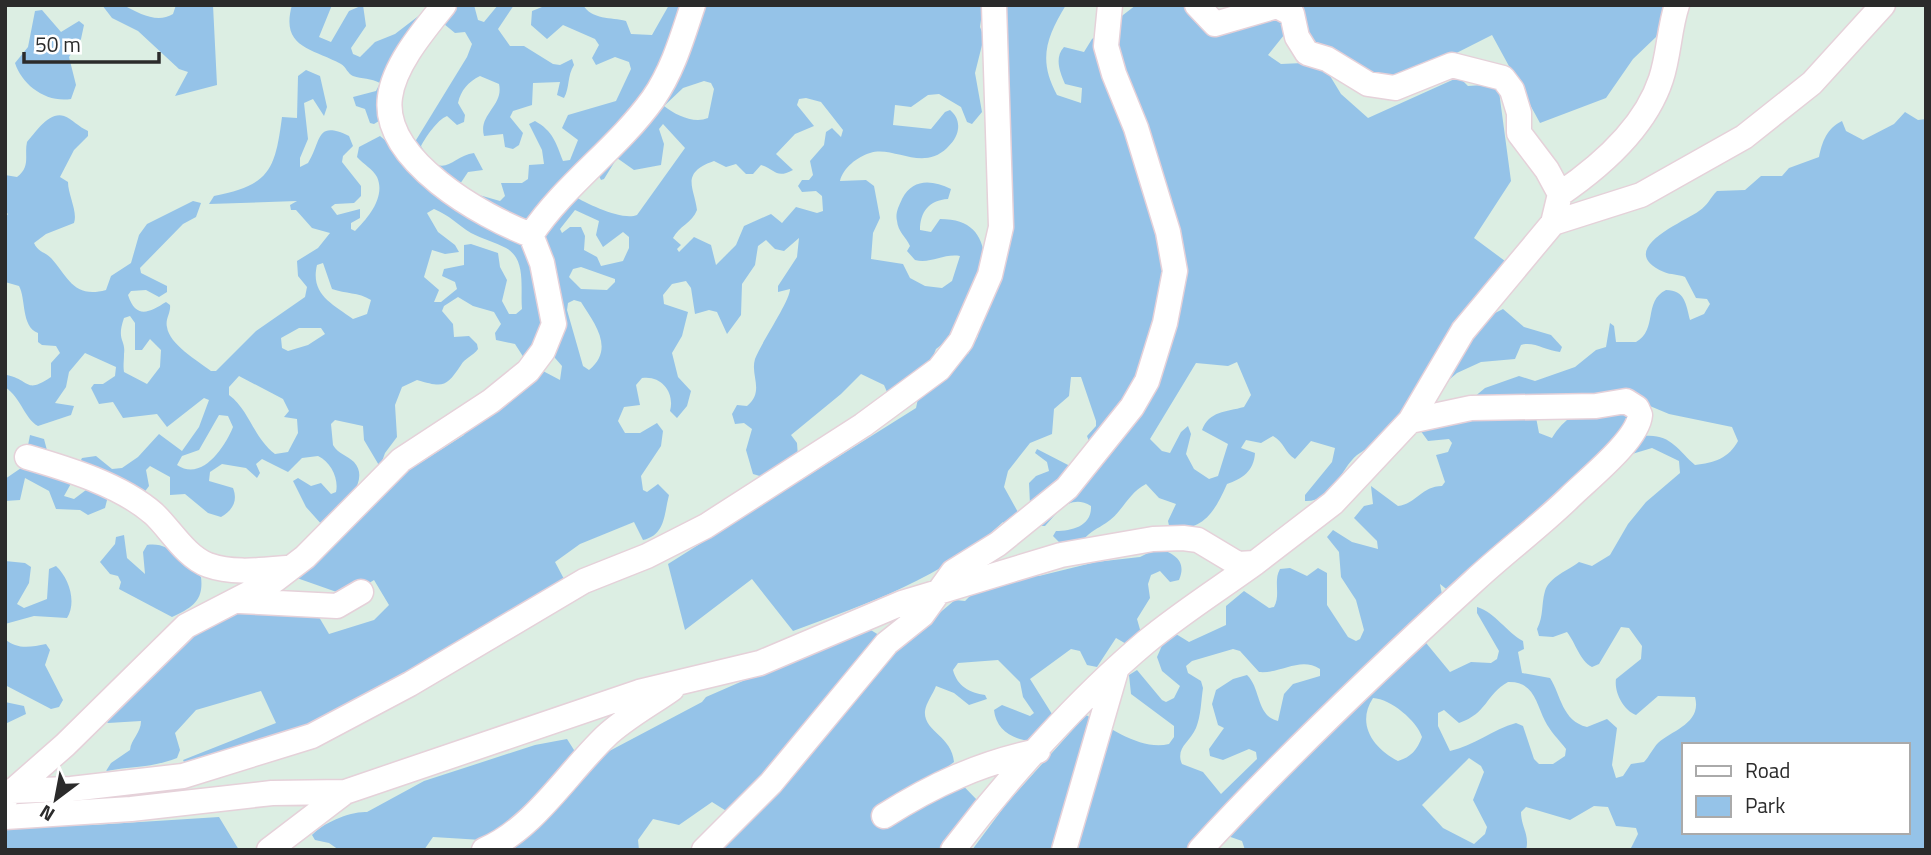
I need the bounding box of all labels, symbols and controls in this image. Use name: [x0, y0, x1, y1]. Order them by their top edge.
scale bar: [24, 21, 159, 65]
text: 50 m: [35, 28, 81, 60]
legend: [1682, 743, 1910, 834]
text: Road: [1745, 754, 1790, 786]
north arrow: [21, 764, 91, 834]
text: Park: [1745, 789, 1785, 821]
text: N: [33, 798, 60, 830]

